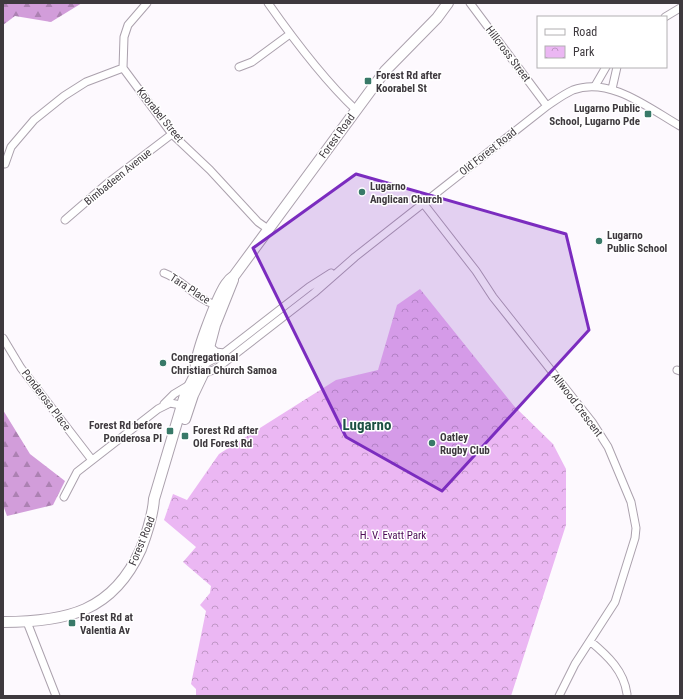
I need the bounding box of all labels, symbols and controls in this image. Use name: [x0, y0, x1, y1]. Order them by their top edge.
legend: [537, 16, 667, 68]
street label: Hillcross Street: [483, 24, 533, 84]
text: Road: [573, 25, 597, 39]
text: Park: [573, 45, 595, 59]
place label: Forest Rd after Koorabel St: [376, 69, 442, 95]
marker: Forest Rd after Koorabel St: [363, 76, 373, 86]
street label: Koorabel Street: [134, 85, 186, 145]
place label: Lugarno Public School, Lugarno Pde: [549, 102, 640, 128]
marker: Lugarno Public School, Lugarno Pde: [643, 109, 653, 119]
street label: Forest Road: [316, 111, 358, 161]
street label: Old Forest Road: [457, 126, 519, 178]
street label: Bimbadeen Avenue: [82, 146, 154, 208]
place label: Lugarno Anglican Church: [370, 180, 442, 206]
marker: Lugarno Anglican Church: [357, 187, 367, 197]
place label: Lugarno Public School: [607, 229, 668, 255]
marker: Lugarno Public School: [594, 236, 604, 246]
street label: Tara Place: [167, 271, 213, 307]
place label: Congregational Christian Church Samoa: [171, 351, 277, 377]
marker: Congregational Christian Church Samoa: [158, 358, 168, 368]
street label: Ponderosa Place: [19, 367, 73, 433]
street label: Allwood Crescent: [549, 371, 605, 439]
district label: Lugarno: [343, 416, 391, 434]
place label: Forest Rd before Ponderosa Pl: [89, 419, 162, 445]
place label: Forest Rd after Old Forest Rd: [193, 424, 259, 450]
marker: Forest Rd before Ponderosa Pl: [165, 426, 175, 436]
marker: Forest Rd after Old Forest Rd: [180, 431, 190, 441]
place label: Oatley Rugby Club: [440, 431, 490, 457]
marker: Oatley Rugby Club: [427, 438, 437, 448]
street label: Forest Road: [126, 514, 158, 568]
park label: H. V. Evatt Park: [360, 529, 426, 542]
place label: Forest Rd at Valentia Av: [80, 611, 134, 637]
marker: Forest Rd at Valentia Av: [67, 618, 77, 628]

